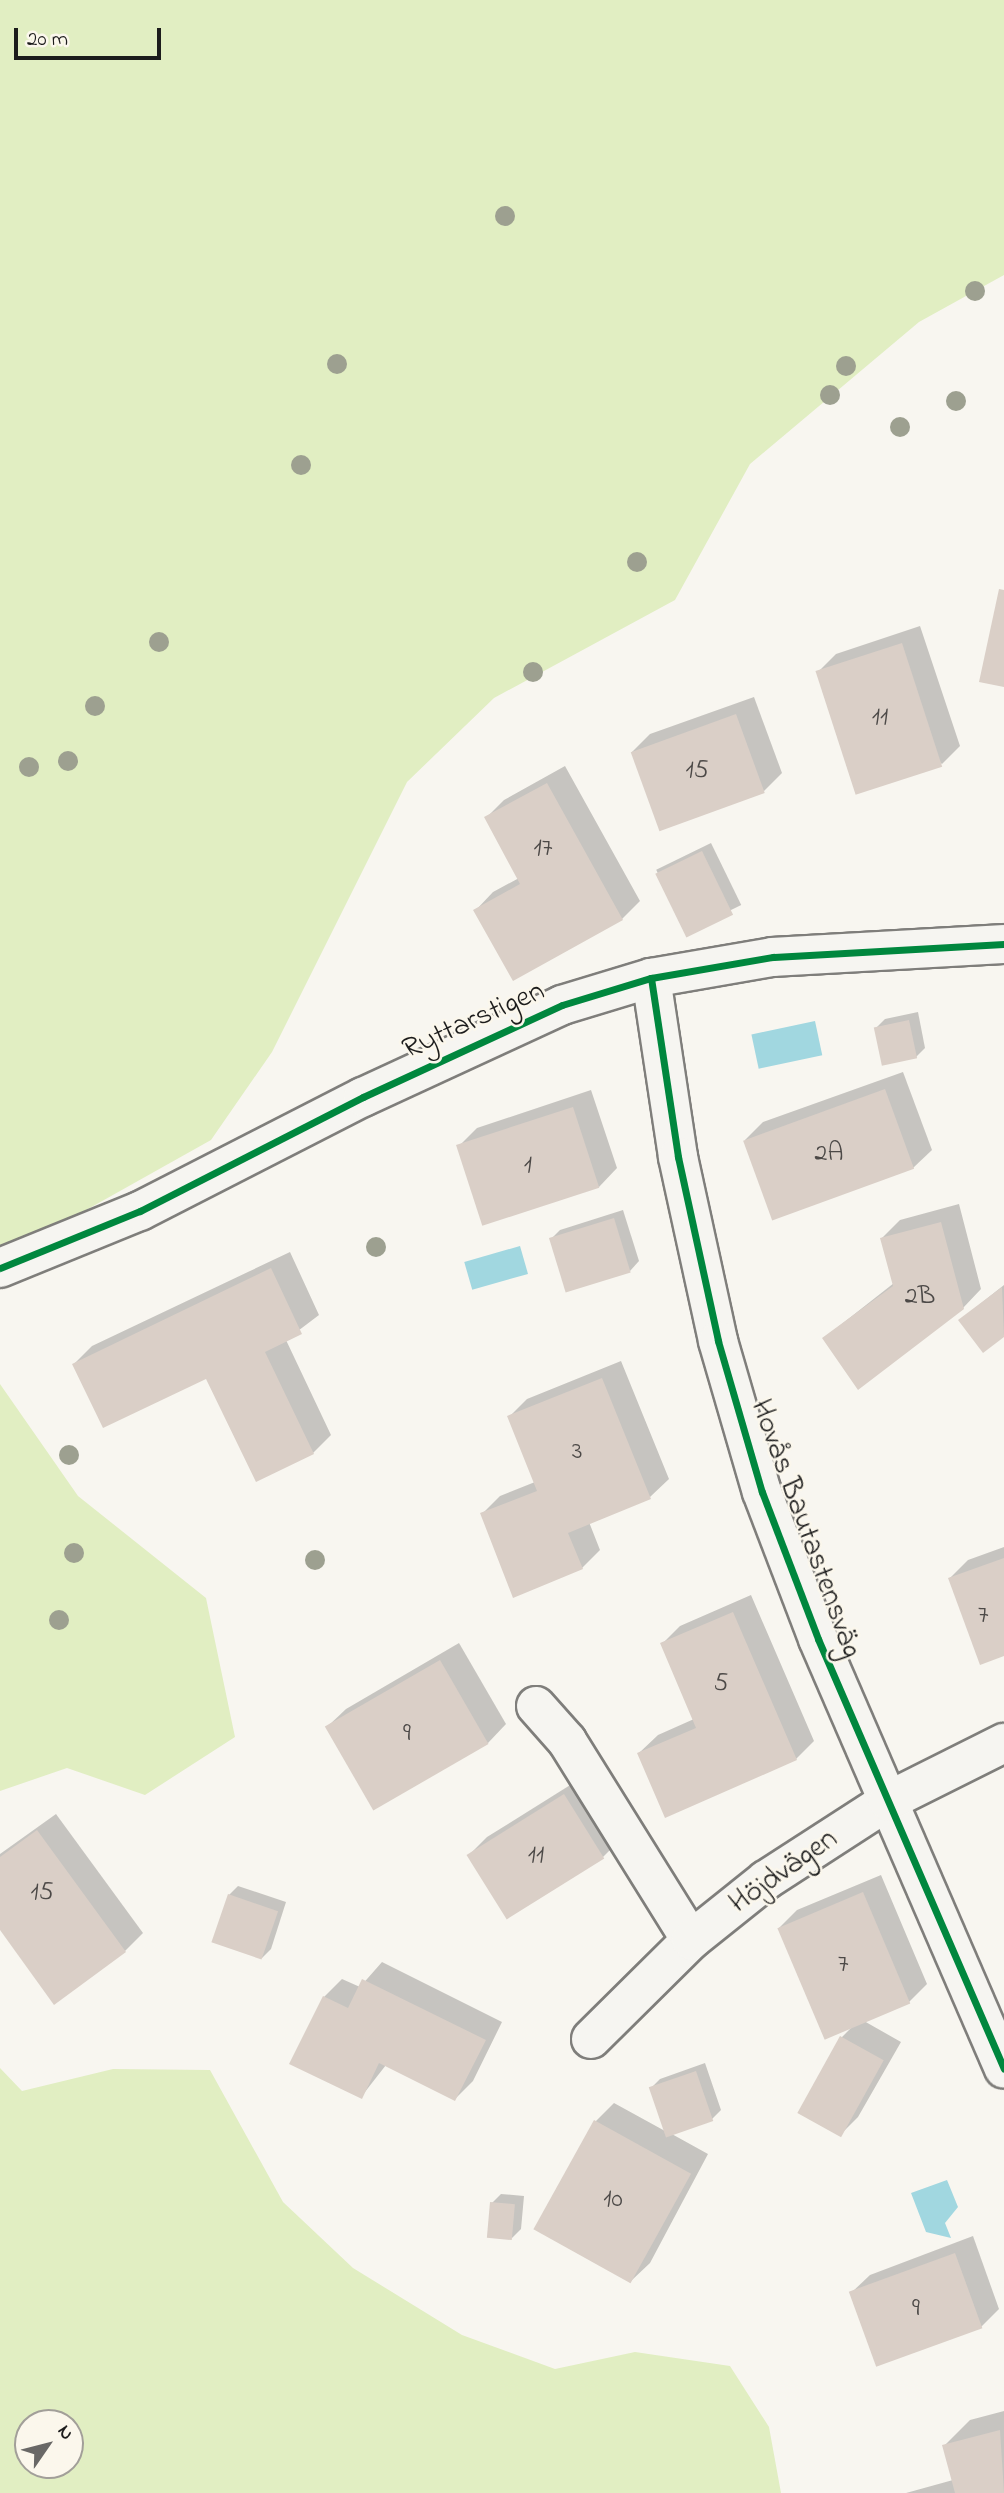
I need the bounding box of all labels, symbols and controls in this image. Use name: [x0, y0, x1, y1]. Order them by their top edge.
scale bar: [18, 14, 164, 58]
text: 20 m: [27, 25, 68, 55]
house number: 11: [872, 703, 888, 735]
house number: 15: [685, 756, 709, 788]
house number: 17: [534, 834, 552, 866]
street label: Ryttarstigen: [398, 974, 550, 1068]
house number: 2A: [815, 1139, 843, 1171]
house number: 1: [524, 1151, 532, 1183]
house number: 2B: [905, 1282, 935, 1314]
street label: Hovås Bautastensväg: [741, 1395, 869, 1663]
house number: 3: [572, 1437, 582, 1469]
house number: 7: [978, 1601, 988, 1633]
house number: 5: [714, 1669, 728, 1701]
house number: 9: [403, 1719, 411, 1751]
street label: Höjdvägen: [723, 1822, 845, 1922]
house number: 11: [528, 1841, 544, 1873]
house number: 15: [30, 1878, 54, 1910]
house number: 7: [838, 1950, 848, 1982]
house number: 10: [603, 2185, 623, 2217]
house number: 9: [912, 2294, 920, 2326]
north arrow: [14, 2409, 84, 2479]
text: N: [50, 2420, 80, 2446]

